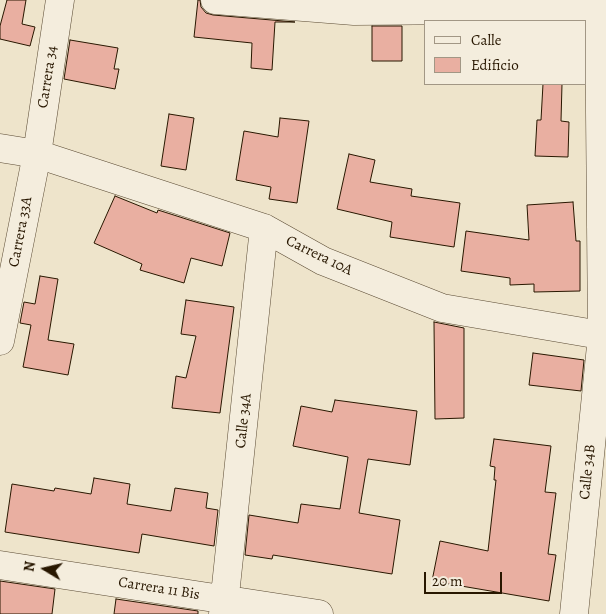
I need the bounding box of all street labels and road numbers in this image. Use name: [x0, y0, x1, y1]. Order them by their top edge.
street label: Carrera 34: [34, 44, 62, 110]
street label: Carrera 33A: [5, 195, 37, 269]
street label: Carrera 10A: [283, 232, 355, 280]
street label: Calle 34A: [232, 393, 256, 449]
street label: Calle 34B: [576, 444, 600, 500]
street label: Carrera 11 Bis: [117, 574, 201, 604]

